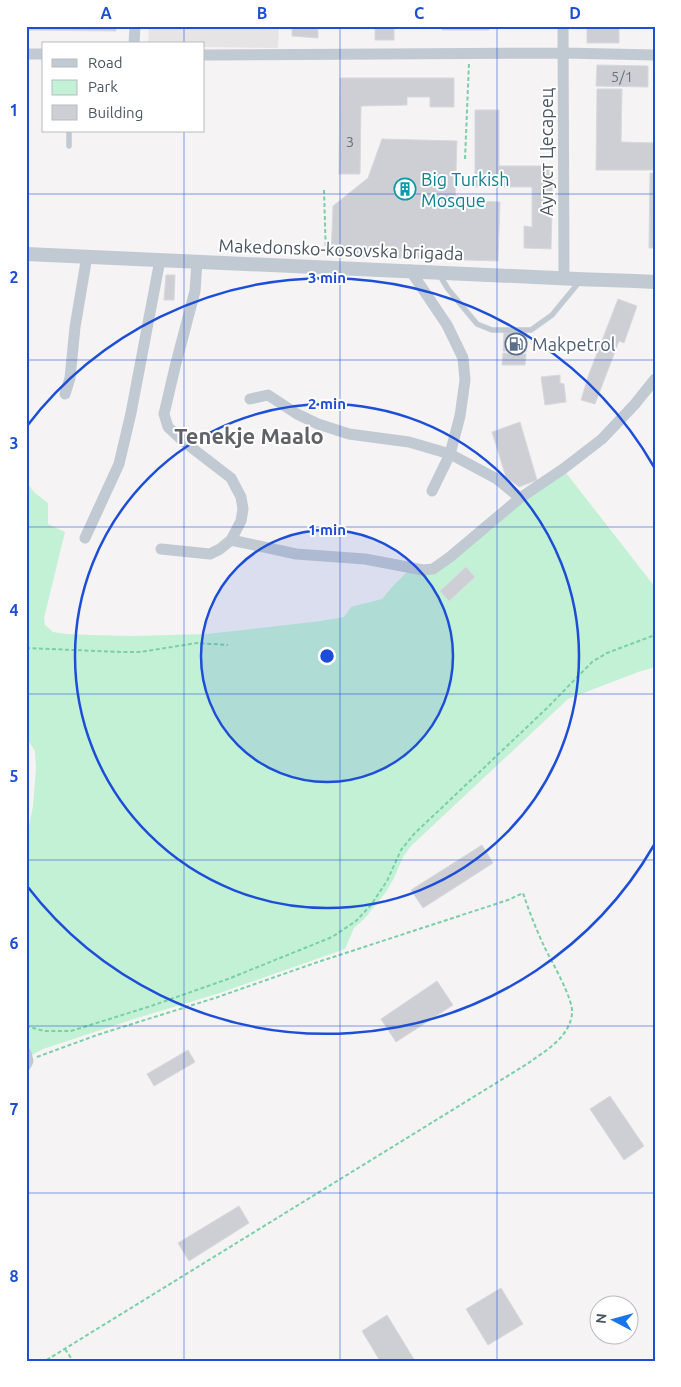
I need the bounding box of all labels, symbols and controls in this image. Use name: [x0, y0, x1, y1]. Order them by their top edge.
text: A: [100, 4, 112, 22]
text: B: [257, 4, 267, 22]
text: C: [414, 4, 424, 22]
text: D: [569, 4, 581, 22]
legend: [42, 42, 205, 132]
text: Road: [88, 54, 123, 71]
house number: 5/1: [611, 68, 633, 85]
text: Park: [88, 78, 118, 95]
street label: Аугуст Цесарец: [536, 88, 556, 216]
text: 1: [9, 101, 19, 119]
text: Building: [88, 104, 143, 121]
house number: 3: [346, 133, 354, 150]
place label: Big Turkish Mosque: [421, 169, 509, 210]
building icon: Big Turkish Mosque: [393, 177, 417, 201]
street label: Makedonsko-kosovska brigada: [218, 235, 464, 263]
text: 2: [9, 268, 19, 286]
text: 3 min: [308, 269, 346, 286]
fuel station icon: Makpetrol: [504, 332, 528, 356]
place label: Makpetrol: [532, 334, 616, 354]
text: 2 min: [308, 395, 346, 412]
district label: Tenekje Maalo: [174, 423, 324, 448]
text: 3: [9, 434, 19, 452]
text: 1 min: [308, 521, 346, 538]
text: 4: [9, 601, 19, 619]
centre of rings: [318, 647, 336, 665]
text: 5: [9, 767, 19, 785]
text: 6: [9, 934, 19, 952]
text: 7: [9, 1100, 19, 1118]
text: 8: [9, 1267, 19, 1285]
north arrow: [588, 1294, 638, 1344]
text: N: [593, 1313, 610, 1325]

